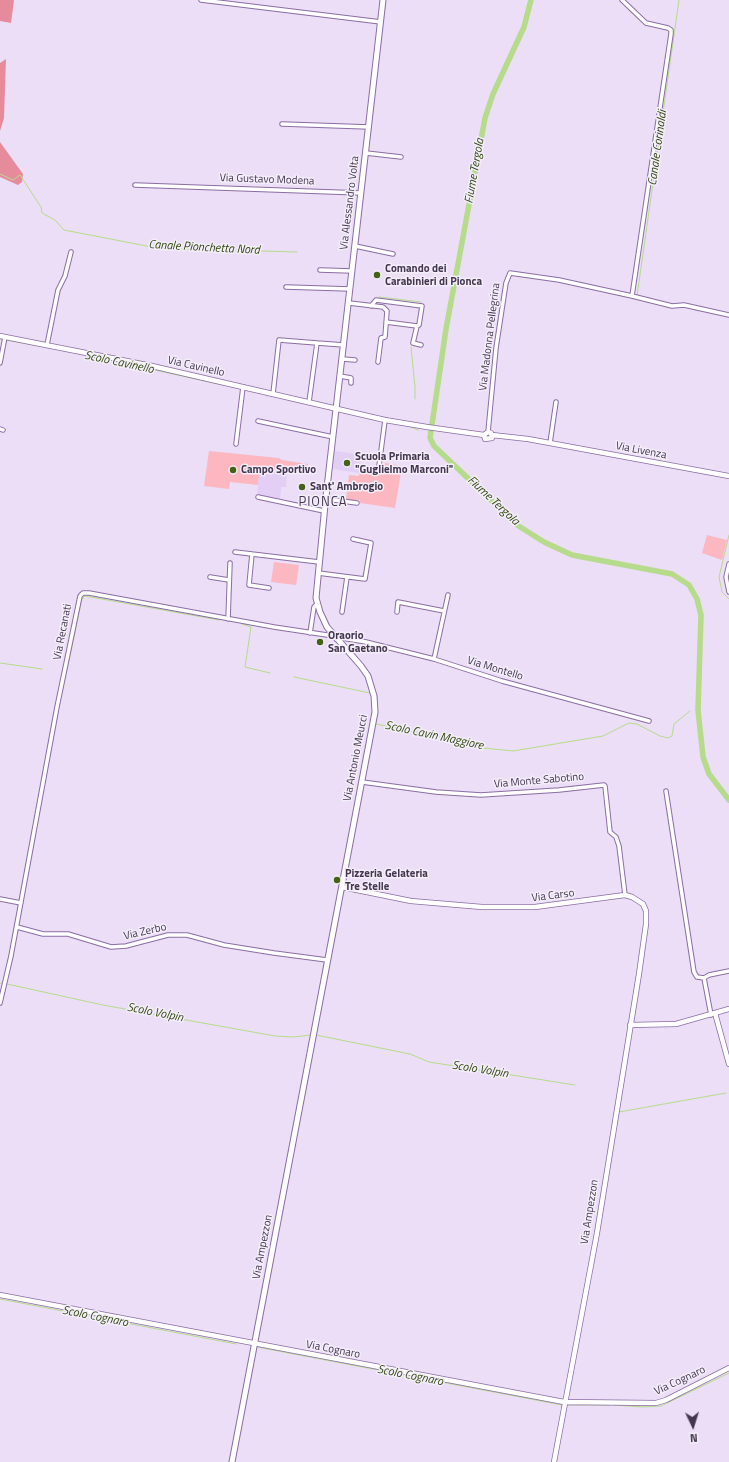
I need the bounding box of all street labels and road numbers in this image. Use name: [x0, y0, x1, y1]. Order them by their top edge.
street label: Via Alessandro Volta: [338, 155, 362, 251]
street label: Via Gustavo Modena: [219, 172, 315, 188]
street label: Via Madonna Pellegrina: [477, 282, 503, 392]
street label: Via Cavinello: [166, 354, 226, 380]
street label: Via Livenza: [614, 440, 668, 462]
street label: Via Recanati: [51, 603, 75, 661]
street label: Via Montello: [465, 654, 525, 684]
street label: Via Antonio Meucci: [341, 714, 371, 802]
street label: Via Monte Sabotino: [493, 770, 585, 792]
street label: Via Carso: [531, 887, 575, 905]
street label: Via Zerbo: [122, 921, 168, 943]
street label: Via Ampezzon: [578, 1179, 602, 1245]
street label: Via Ampezzon: [250, 1214, 276, 1280]
street label: Via Cognaro: [305, 1338, 361, 1362]
street label: Via Cognaro: [652, 1363, 708, 1399]

